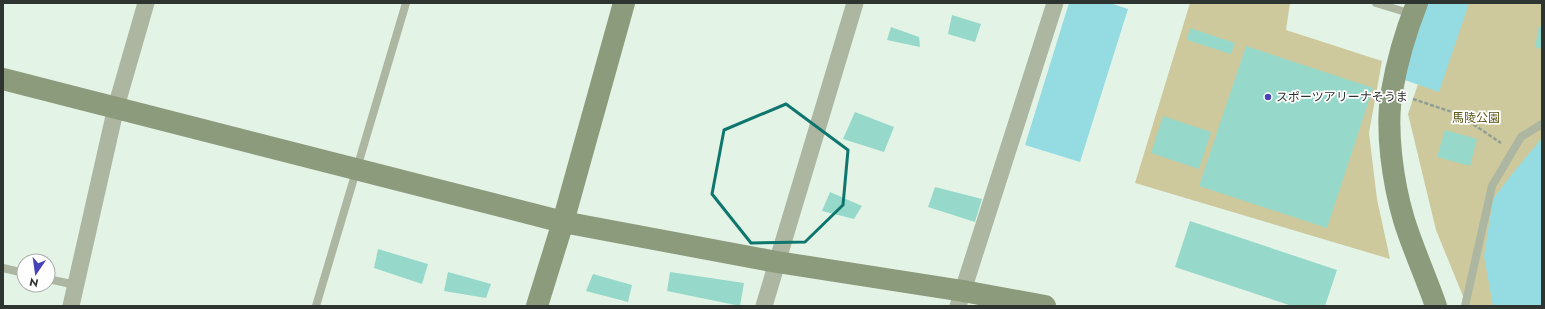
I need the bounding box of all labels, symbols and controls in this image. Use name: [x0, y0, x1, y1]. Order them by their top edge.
place label: スポーツアリーナそうま: [1276, 88, 1408, 106]
marker: スポーツアリーナそうま: [1263, 92, 1273, 102]
park label: 馬陵公園: [1452, 109, 1500, 127]
north arrow: [16, 253, 56, 293]
text: N: [28, 274, 40, 292]

